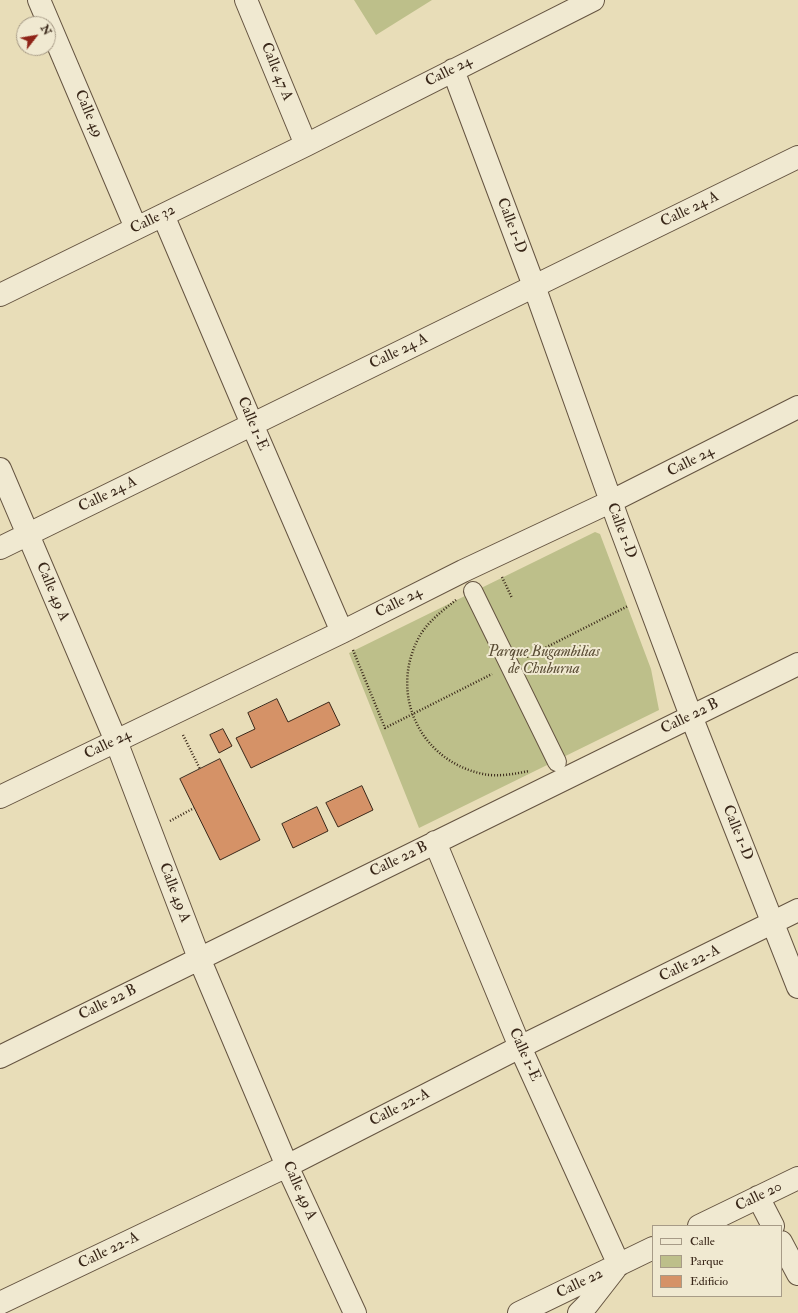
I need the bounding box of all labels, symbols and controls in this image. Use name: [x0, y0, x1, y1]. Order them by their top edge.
north arrow: [16, 16, 56, 56]
text: N: [38, 22, 54, 38]
street label: Calle 47 A: [256, 40, 296, 104]
street label: Calle 24: [423, 53, 475, 91]
street label: Calle 49: [70, 88, 106, 140]
street label: Calle 24 A: [658, 188, 722, 232]
street label: Calle 1-D: [492, 196, 530, 256]
street label: Calle 32: [128, 201, 178, 239]
street label: Calle 24 A: [367, 330, 431, 374]
street label: Calle 1-E: [233, 394, 271, 454]
street label: Calle 24: [665, 443, 717, 481]
street label: Calle 24 A: [76, 473, 140, 517]
street label: Calle 1-D: [602, 501, 640, 561]
street label: Calle 49 A: [31, 560, 73, 624]
street label: Calle 24: [373, 584, 425, 622]
park label: Parque Bugambilias de Chuburna: [488, 644, 600, 679]
street label: Calle 22 B: [658, 695, 722, 739]
street label: Calle 24: [82, 726, 134, 764]
street label: Calle 1-D: [718, 803, 756, 863]
street label: Calle 22 B: [367, 838, 431, 882]
street label: Calle 49 A: [154, 861, 194, 925]
street label: Calle 22-A: [657, 942, 723, 986]
street label: Calle 22 B: [76, 981, 140, 1025]
street label: Calle 1-E: [504, 1025, 544, 1085]
street label: Calle 22-A: [367, 1085, 433, 1131]
street label: Calle 49 A: [278, 1159, 320, 1223]
street label: Calle 20: [733, 1178, 785, 1216]
legend: [652, 1225, 782, 1297]
street label: Calle 22-A: [76, 1229, 142, 1273]
text: Calle: [690, 1234, 715, 1249]
text: Parque: [690, 1254, 724, 1269]
street label: Calle 22: [554, 1265, 606, 1303]
text: Edificio: [690, 1274, 728, 1289]

